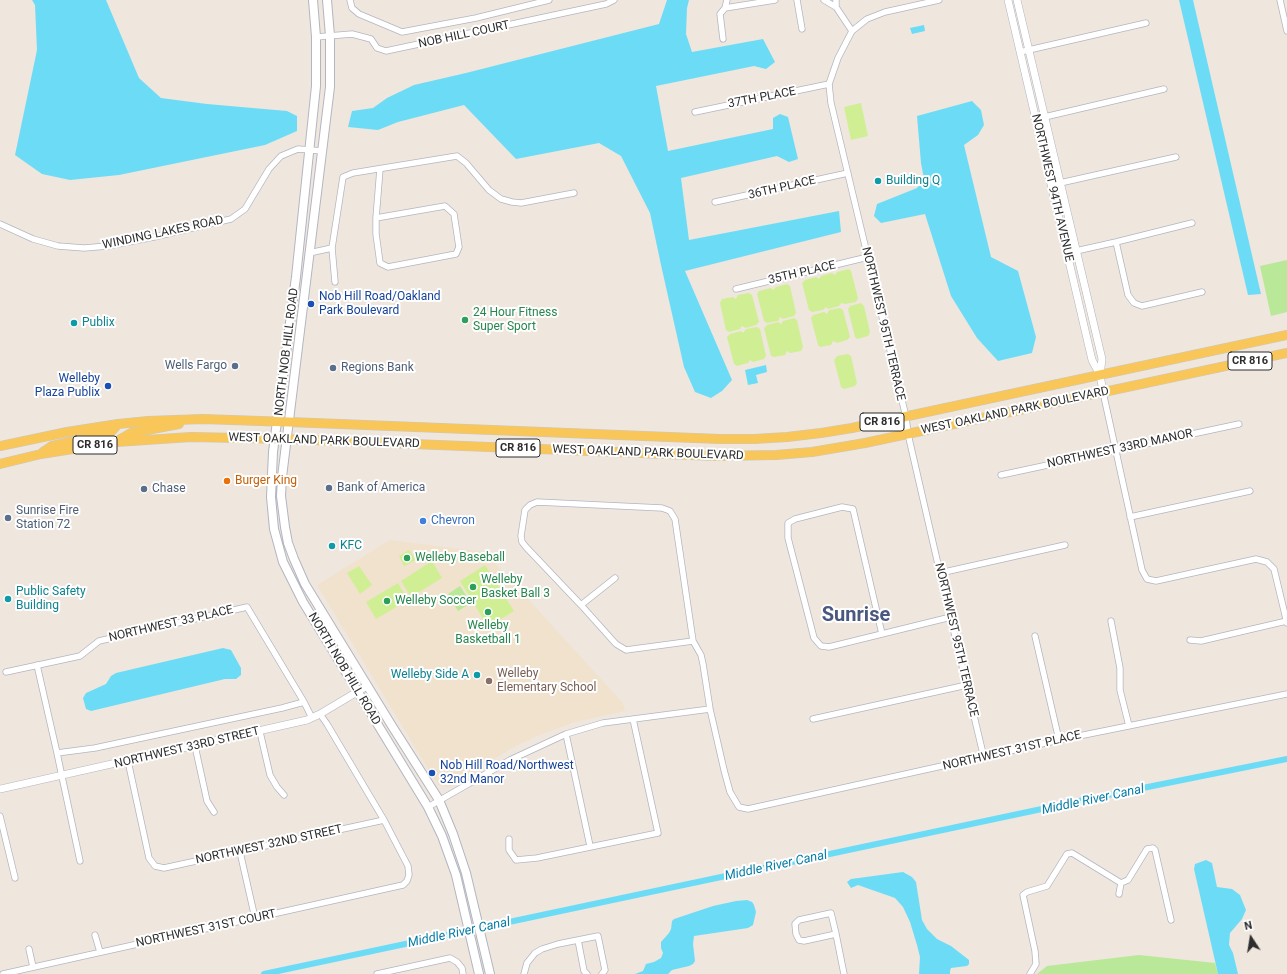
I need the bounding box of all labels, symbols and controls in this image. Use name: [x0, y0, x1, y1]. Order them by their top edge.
street label: NOB HILL COURT: [417, 18, 511, 52]
street label: 37TH PLACE: [727, 84, 797, 112]
street label: NORTHWEST 94TH AVENUE: [1028, 113, 1076, 263]
street label: 36TH PLACE: [747, 173, 817, 203]
place label: Building Q: [886, 174, 940, 188]
marker: Building Q: [873, 176, 883, 186]
street label: WINDING LAKES ROAD: [101, 213, 225, 253]
street label: NORTHWEST 95TH TERRACE: [858, 246, 908, 402]
street label: 35TH PLACE: [767, 258, 837, 288]
street label: NORTH NOB HILL ROAD: [272, 287, 302, 417]
place label: Nob Hill Road/Oakland Park Boulevard: [319, 290, 441, 318]
marker: Nob Hill Road/Oakland Park Boulevard: [306, 299, 316, 309]
place label: 24 Hour Fitness Super Sport: [473, 306, 557, 334]
marker: 24 Hour Fitness Super Sport: [460, 315, 470, 325]
place label: Publix: [82, 316, 115, 330]
marker: Publix: [69, 318, 79, 328]
road number: CR 816: [1228, 352, 1272, 370]
place label: Wells Fargo: [165, 359, 227, 373]
marker: Wells Fargo: [230, 361, 240, 371]
place label: Regions Bank: [341, 361, 414, 375]
marker: Regions Bank: [328, 363, 338, 373]
place label: Welleby Plaza Publix: [35, 372, 100, 400]
marker: Welleby Plaza Publix: [103, 381, 113, 391]
street label: WEST OAKLAND PARK BOULEVARD: [920, 384, 1110, 438]
road number: CR 816: [860, 413, 904, 431]
street label: NORTHWEST 33RD MANOR: [1046, 427, 1194, 471]
street label: WEST OAKLAND PARK BOULEVARD: [228, 430, 420, 452]
road number: CR 816: [73, 436, 117, 454]
road number: CR 816: [496, 439, 540, 457]
street label: WEST OAKLAND PARK BOULEVARD: [552, 442, 744, 464]
place label: Burger King: [235, 474, 297, 488]
marker: Burger King: [222, 476, 232, 486]
place label: Bank of America: [337, 481, 425, 495]
place label: Chase: [152, 482, 186, 496]
marker: Bank of America: [324, 483, 334, 493]
marker: Chase: [139, 484, 149, 494]
place label: Sunrise Fire Station 72: [16, 504, 79, 532]
marker: Sunrise Fire Station 72: [3, 513, 13, 523]
place label: Chevron: [431, 514, 475, 528]
marker: Chevron: [418, 516, 428, 526]
place label: KFC: [340, 539, 362, 553]
marker: KFC: [327, 541, 337, 551]
place label: Welleby Baseball: [415, 551, 505, 565]
marker: Welleby Baseball: [402, 553, 412, 563]
street label: NORTHWEST 95TH TERRACE: [931, 562, 981, 718]
place label: Welleby Basket Ball 3: [481, 573, 550, 601]
marker: Welleby Basket Ball 3: [468, 582, 478, 592]
place label: Public Safety Building: [16, 585, 86, 613]
marker: Public Safety Building: [3, 594, 13, 604]
place label: Welleby Soccer: [395, 594, 476, 608]
marker: Welleby Soccer: [382, 596, 392, 606]
street label: NORTHWEST 33 PLACE: [107, 603, 235, 645]
district label: Sunrise: [822, 604, 890, 628]
marker: Welleby Basketball 1: [483, 607, 493, 617]
street label: NORTH NOB HILL ROAD: [305, 610, 383, 728]
place label: Welleby Basketball 1: [455, 619, 521, 647]
place label: Welleby Elementary School: [497, 667, 597, 695]
place label: Welleby Side A: [391, 668, 469, 682]
marker: Welleby Side A: [472, 670, 482, 680]
marker: Welleby Elementary School: [484, 676, 494, 686]
street label: NORTHWEST 33RD STREET: [113, 724, 261, 772]
street label: NORTHWEST 31ST PLACE: [941, 728, 1083, 774]
place label: Nob Hill Road/Northwest 32nd Manor: [440, 759, 574, 787]
marker: Nob Hill Road/Northwest 32nd Manor: [427, 768, 437, 778]
water label: Middle River Canal: [1040, 782, 1146, 818]
street label: NORTHWEST 32ND STREET: [194, 822, 344, 868]
water label: Middle River Canal: [723, 848, 829, 884]
street label: NORTHWEST 31ST COURT: [135, 907, 277, 951]
water label: Middle River Canal: [406, 915, 512, 951]
north arrow: [1231, 918, 1271, 958]
text: N: [1243, 919, 1254, 933]

